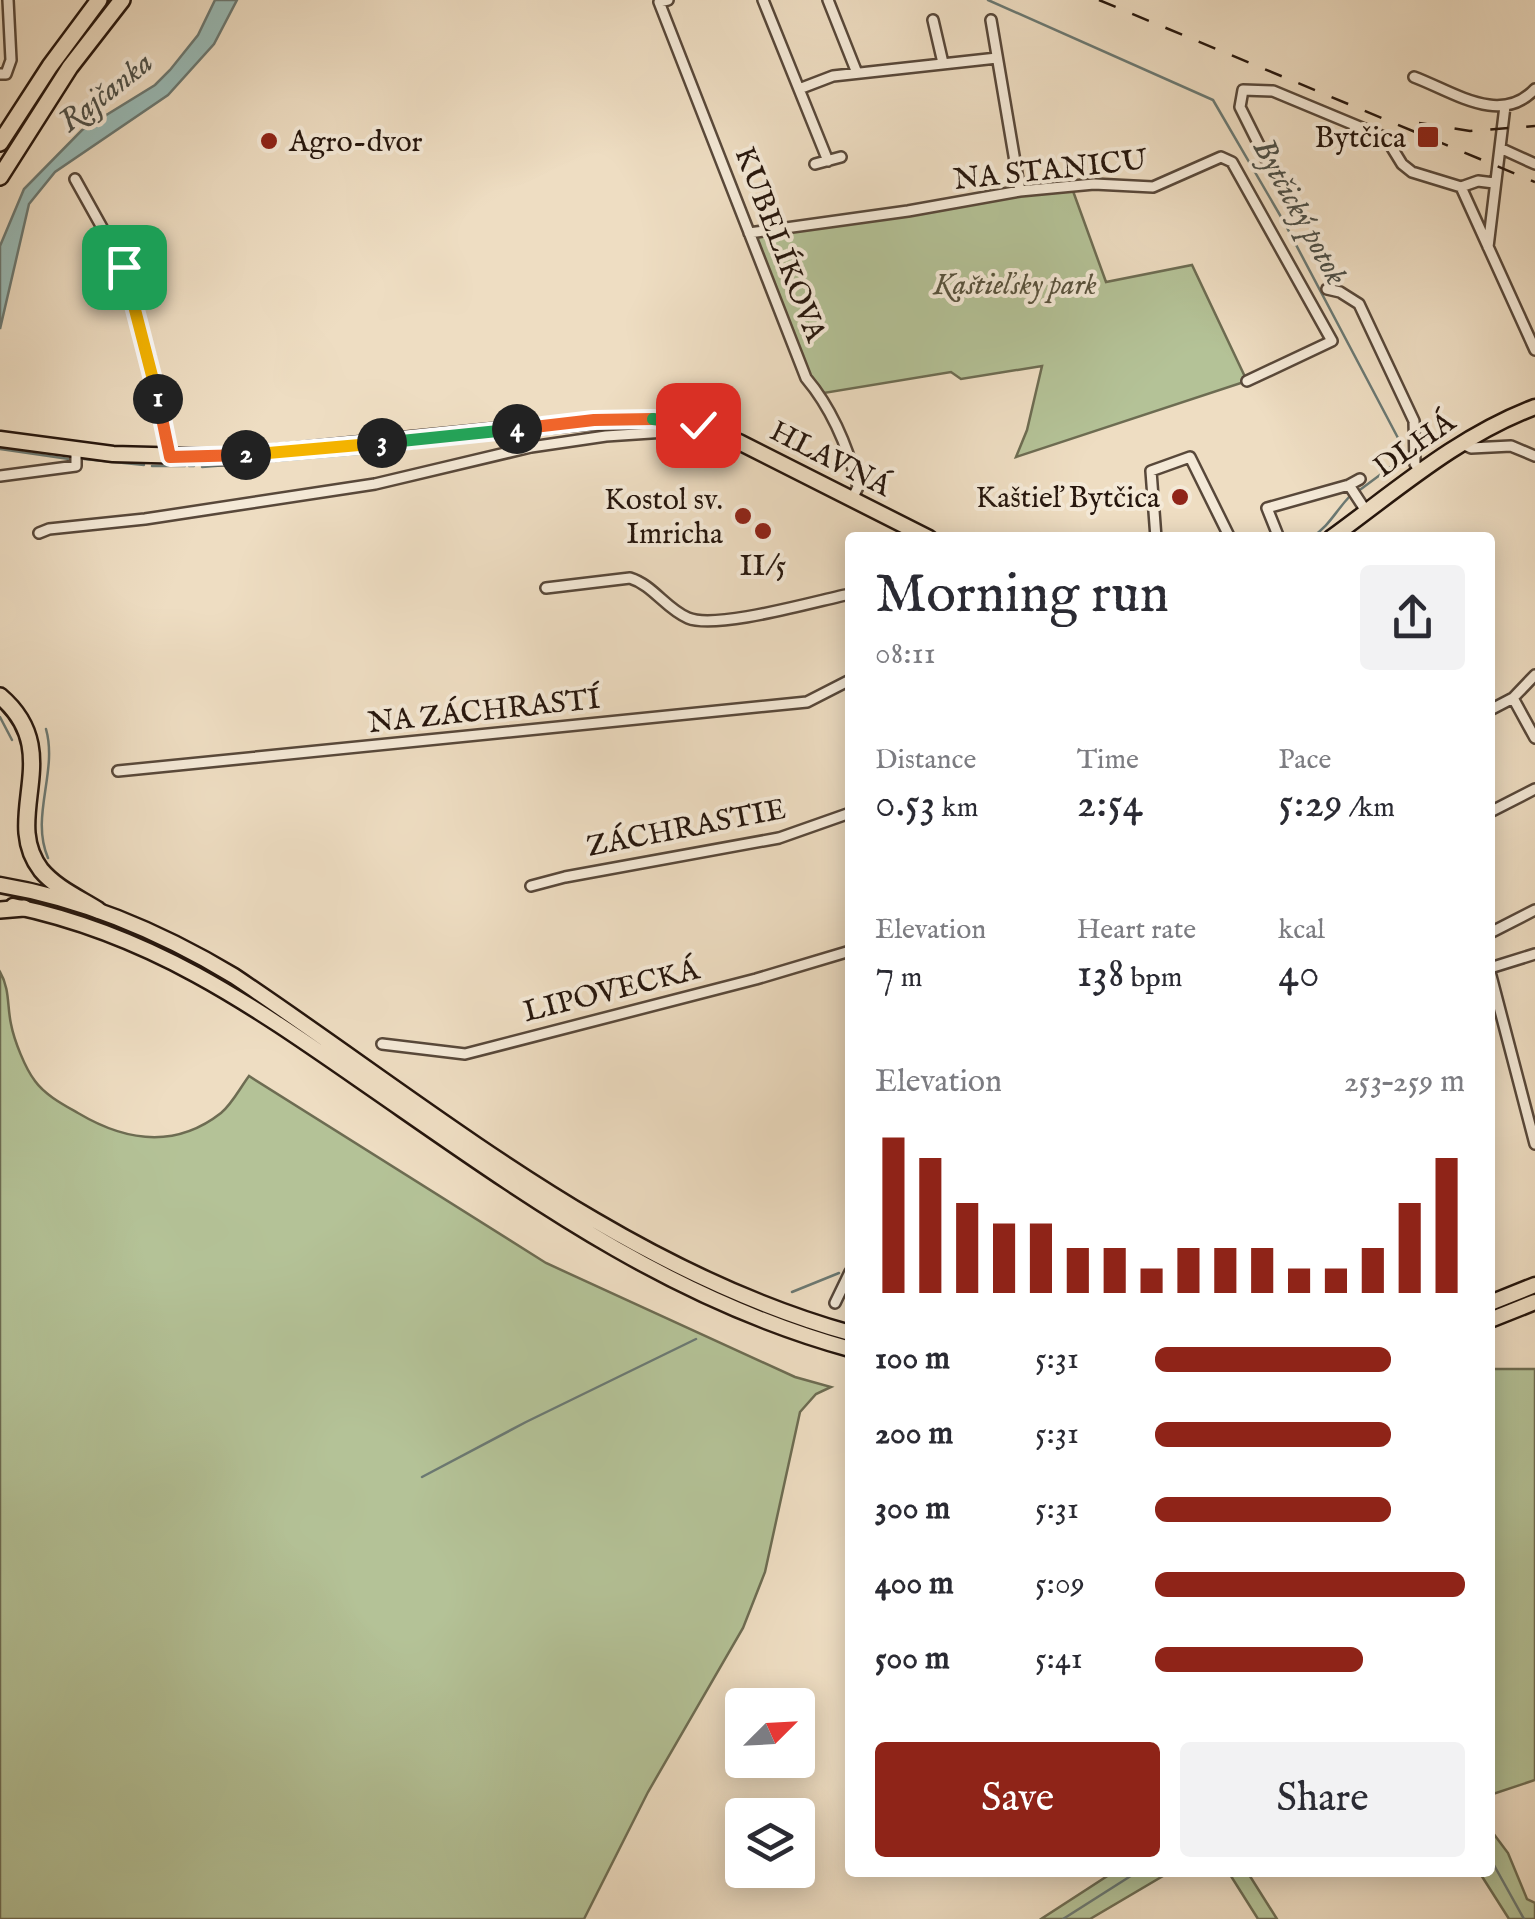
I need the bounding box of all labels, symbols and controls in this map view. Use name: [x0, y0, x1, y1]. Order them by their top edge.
water label: Rajčanka: [51, 43, 162, 143]
place label: Bytčica: [1314, 120, 1406, 158]
place label: Agro-dvor: [288, 124, 423, 162]
marker: Bytčica: [1415, 124, 1441, 150]
marker: Agro-dvor: [258, 130, 280, 152]
water label: Bytčický potok: [1242, 132, 1356, 293]
street label: KUBELÍKOVA: [725, 142, 834, 348]
street label: NA STANICU: [952, 142, 1149, 200]
pin: [82, 225, 167, 310]
icon: arrive: [97, 240, 152, 295]
park label: Kaštieľsky park: [932, 267, 1097, 305]
pin: 1: [133, 374, 183, 424]
text: 1: [153, 381, 163, 416]
pin: [656, 383, 741, 468]
icon: check: [671, 398, 726, 453]
street label: DLHÁ: [1366, 403, 1464, 487]
pin: 4: [492, 404, 542, 454]
text: 4: [510, 411, 524, 446]
street label: HLAVNÁ: [763, 412, 898, 507]
pin: 3: [357, 418, 407, 468]
text: 3: [377, 425, 387, 460]
pin: 2: [221, 430, 271, 480]
text: 2: [239, 437, 253, 472]
place label: Kaštieľ Bytčica: [976, 480, 1160, 518]
place label: Kostol sv. Imricha: [604, 482, 723, 554]
marker: Kaštieľ Bytčica: [1169, 486, 1191, 508]
marker: Kostol sv. Imricha: [732, 505, 754, 527]
marker: II/5: [752, 520, 774, 542]
place label: II/5: [740, 548, 787, 586]
text: Morning run: [875, 561, 1169, 631]
button: share: [1360, 565, 1465, 670]
text: 08:11: [875, 634, 936, 675]
street label: NA ZÁCHRASTÍ: [366, 680, 603, 743]
text: Distance: [875, 743, 976, 778]
text: Time: [1077, 743, 1139, 778]
text: Pace: [1278, 743, 1331, 778]
text: 0.53: [875, 778, 936, 831]
text: 2:54: [1077, 778, 1143, 831]
text: 5:29: [1278, 778, 1343, 831]
street label: ZÁCHRASTIE: [583, 790, 789, 867]
text: km: [936, 791, 978, 826]
text: /km: [1343, 791, 1395, 826]
text: Elevation: [875, 913, 986, 948]
text: Heart rate: [1077, 913, 1196, 948]
text: kcal: [1278, 913, 1325, 948]
text: 7: [875, 948, 895, 1001]
text: 138: [1077, 948, 1124, 1001]
text: 40: [1278, 948, 1320, 1001]
street label: LIPOVECKÁ: [519, 951, 704, 1032]
text: m: [895, 961, 922, 996]
text: bpm: [1124, 961, 1182, 996]
text: Elevation: [875, 1062, 1002, 1103]
text: 253–259 m: [1344, 1062, 1465, 1103]
text: 100 m: [875, 1339, 950, 1380]
text: 5:31: [1035, 1339, 1079, 1380]
text: 200 m: [875, 1414, 953, 1455]
text: 5:31: [1035, 1414, 1079, 1455]
text: 300 m: [875, 1489, 950, 1530]
text: 5:31: [1035, 1489, 1079, 1530]
text: 400 m: [875, 1564, 954, 1605]
text: 5:09: [1035, 1564, 1085, 1605]
text: 500 m: [875, 1639, 950, 1680]
text: 5:41: [1035, 1639, 1083, 1680]
north arrow: [725, 1688, 815, 1778]
map controls: [725, 1688, 815, 1888]
button: Save: [875, 1742, 1160, 1857]
button: Share: [1180, 1742, 1465, 1857]
button: layers: [725, 1798, 815, 1888]

